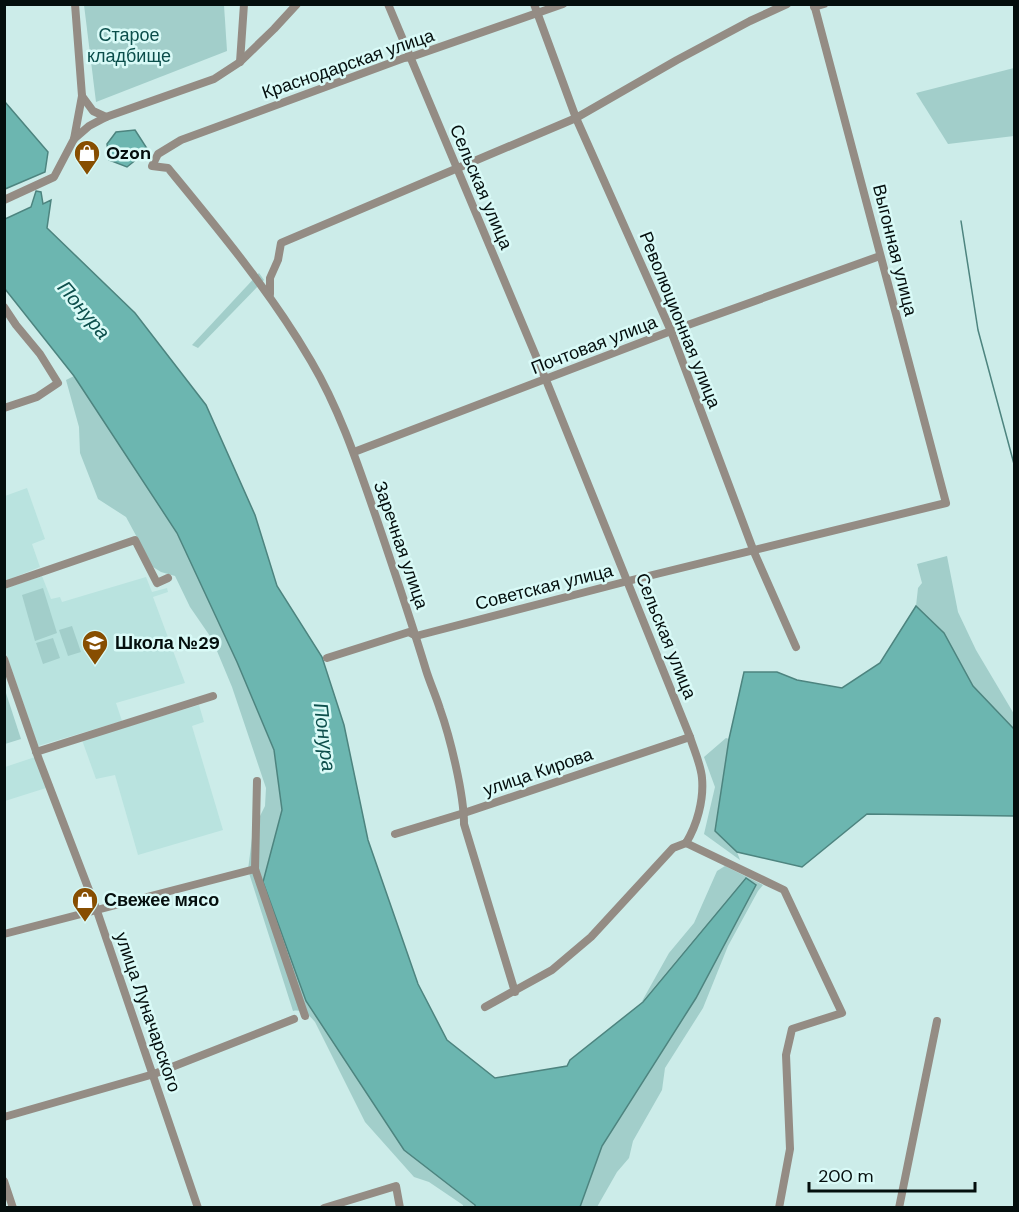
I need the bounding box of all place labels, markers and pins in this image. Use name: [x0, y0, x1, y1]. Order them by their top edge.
shop icon: Ozon: [72, 138, 102, 176]
place label: Ozon: [106, 141, 151, 165]
school or university icon: Школа №29: [80, 628, 110, 666]
place label: Школа №29: [115, 631, 220, 655]
shop icon: Свежее мясо: [70, 885, 100, 923]
place label: Свежее мясо: [104, 888, 219, 912]

